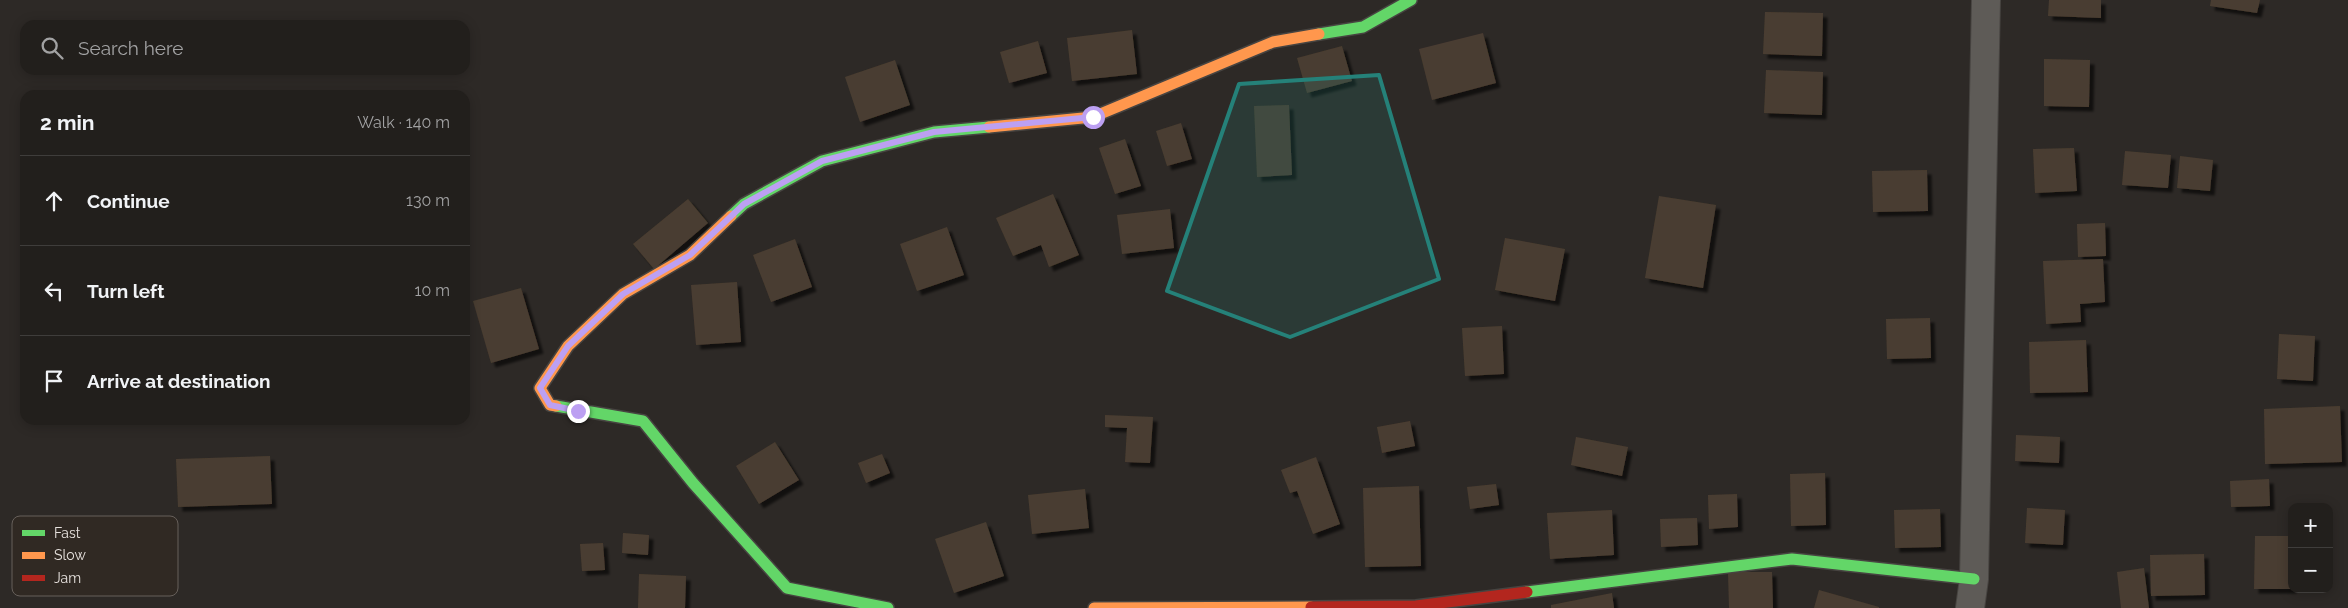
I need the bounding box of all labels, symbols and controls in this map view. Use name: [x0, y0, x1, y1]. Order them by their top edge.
search box: [20, 20, 470, 75]
icon: search: [38, 34, 66, 62]
text: Search here: [78, 37, 184, 59]
route start: [1082, 106, 1105, 129]
text: 2 min: [40, 110, 94, 135]
text: Walk · 140 m: [357, 113, 450, 132]
icon: ahead: [40, 187, 68, 215]
text: Continue: [87, 190, 170, 212]
text: 130 m: [406, 191, 450, 210]
icon: left: [40, 277, 68, 305]
text: Turn left: [87, 280, 164, 302]
text: 10 m: [415, 281, 450, 300]
icon: arrive: [40, 367, 68, 395]
text: Arrive at destination: [87, 370, 271, 392]
route end: [567, 400, 590, 423]
map controls: [2288, 503, 2333, 593]
button: +: [2288, 503, 2333, 548]
legend: [12, 516, 178, 596]
text: Fast: [54, 525, 81, 541]
text: Slow: [54, 547, 86, 563]
button: −: [2288, 548, 2333, 593]
text: Jam: [54, 570, 81, 586]

